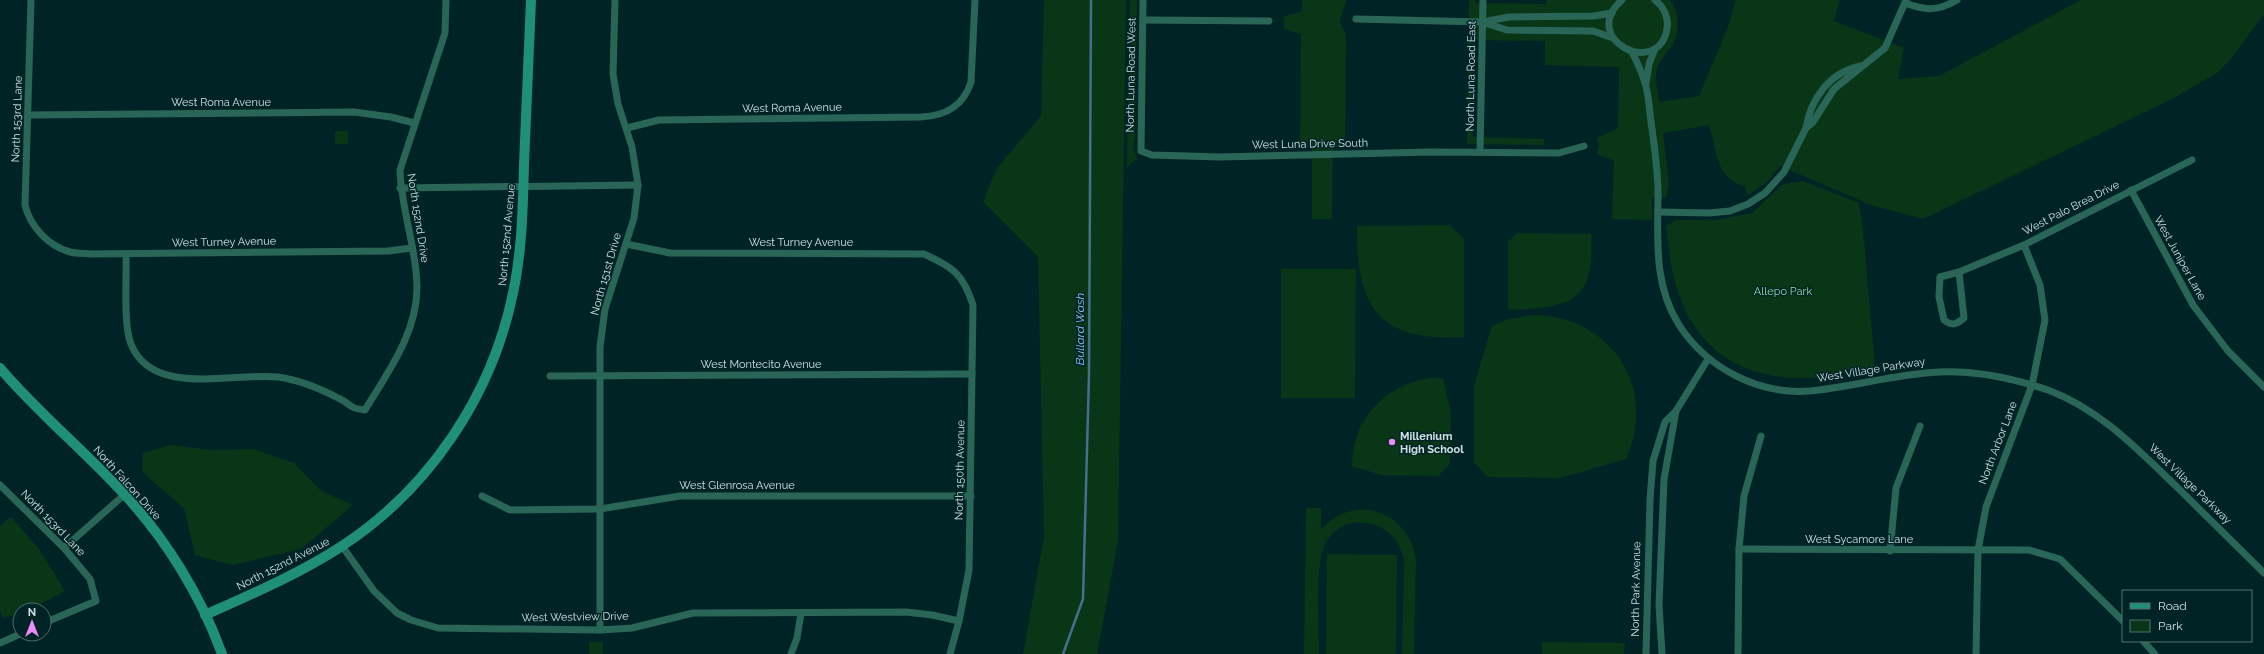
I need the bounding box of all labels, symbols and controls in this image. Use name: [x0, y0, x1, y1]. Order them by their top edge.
street label: North Luna Road West: [1123, 17, 1139, 133]
street label: North Luna Road East: [1464, 20, 1478, 131]
street label: North 153rd Lane: [9, 75, 25, 163]
street label: West Roma Avenue: [171, 96, 271, 109]
street label: West Roma Avenue: [742, 101, 843, 115]
street label: West Luna Drive South: [1252, 136, 1368, 152]
street label: North 152nd Drive: [405, 172, 432, 264]
street label: West Palo Brea Drive: [2021, 178, 2122, 238]
street label: North 152nd Avenue: [496, 183, 518, 287]
street label: West Juniper Lane: [2151, 214, 2209, 303]
street label: North 151st Drive: [588, 231, 624, 317]
street label: West Turney Avenue: [172, 235, 277, 249]
street label: West Turney Avenue: [749, 236, 854, 249]
park label: Allepo Park: [1754, 285, 1812, 298]
water label: Bullard Wash: [1073, 293, 1087, 365]
street label: West Village Parkway: [1816, 355, 1926, 385]
street label: West Montecito Avenue: [700, 358, 822, 371]
street label: North Arbor Lane: [1976, 399, 2020, 486]
street label: North 150th Avenue: [953, 419, 967, 520]
place label: Millenium High School: [1400, 430, 1464, 456]
marker: Millenium High School: [1387, 437, 1397, 447]
street label: West Village Parkway: [2146, 441, 2234, 527]
street label: North Falcon Drive: [91, 444, 164, 523]
street label: West Glenrosa Avenue: [679, 479, 795, 492]
street label: North 153rd Lane: [18, 487, 88, 559]
street label: West Sycamore Lane: [1805, 533, 1914, 546]
street label: North 152nd Avenue: [234, 535, 332, 593]
street label: North Park Avenue: [1629, 541, 1643, 637]
legend: [2122, 590, 2252, 642]
text: Road: [2158, 599, 2187, 613]
north arrow: [12, 602, 52, 642]
text: N: [28, 606, 36, 619]
street label: West Westview Drive: [521, 610, 629, 624]
text: Park: [2158, 619, 2183, 633]

